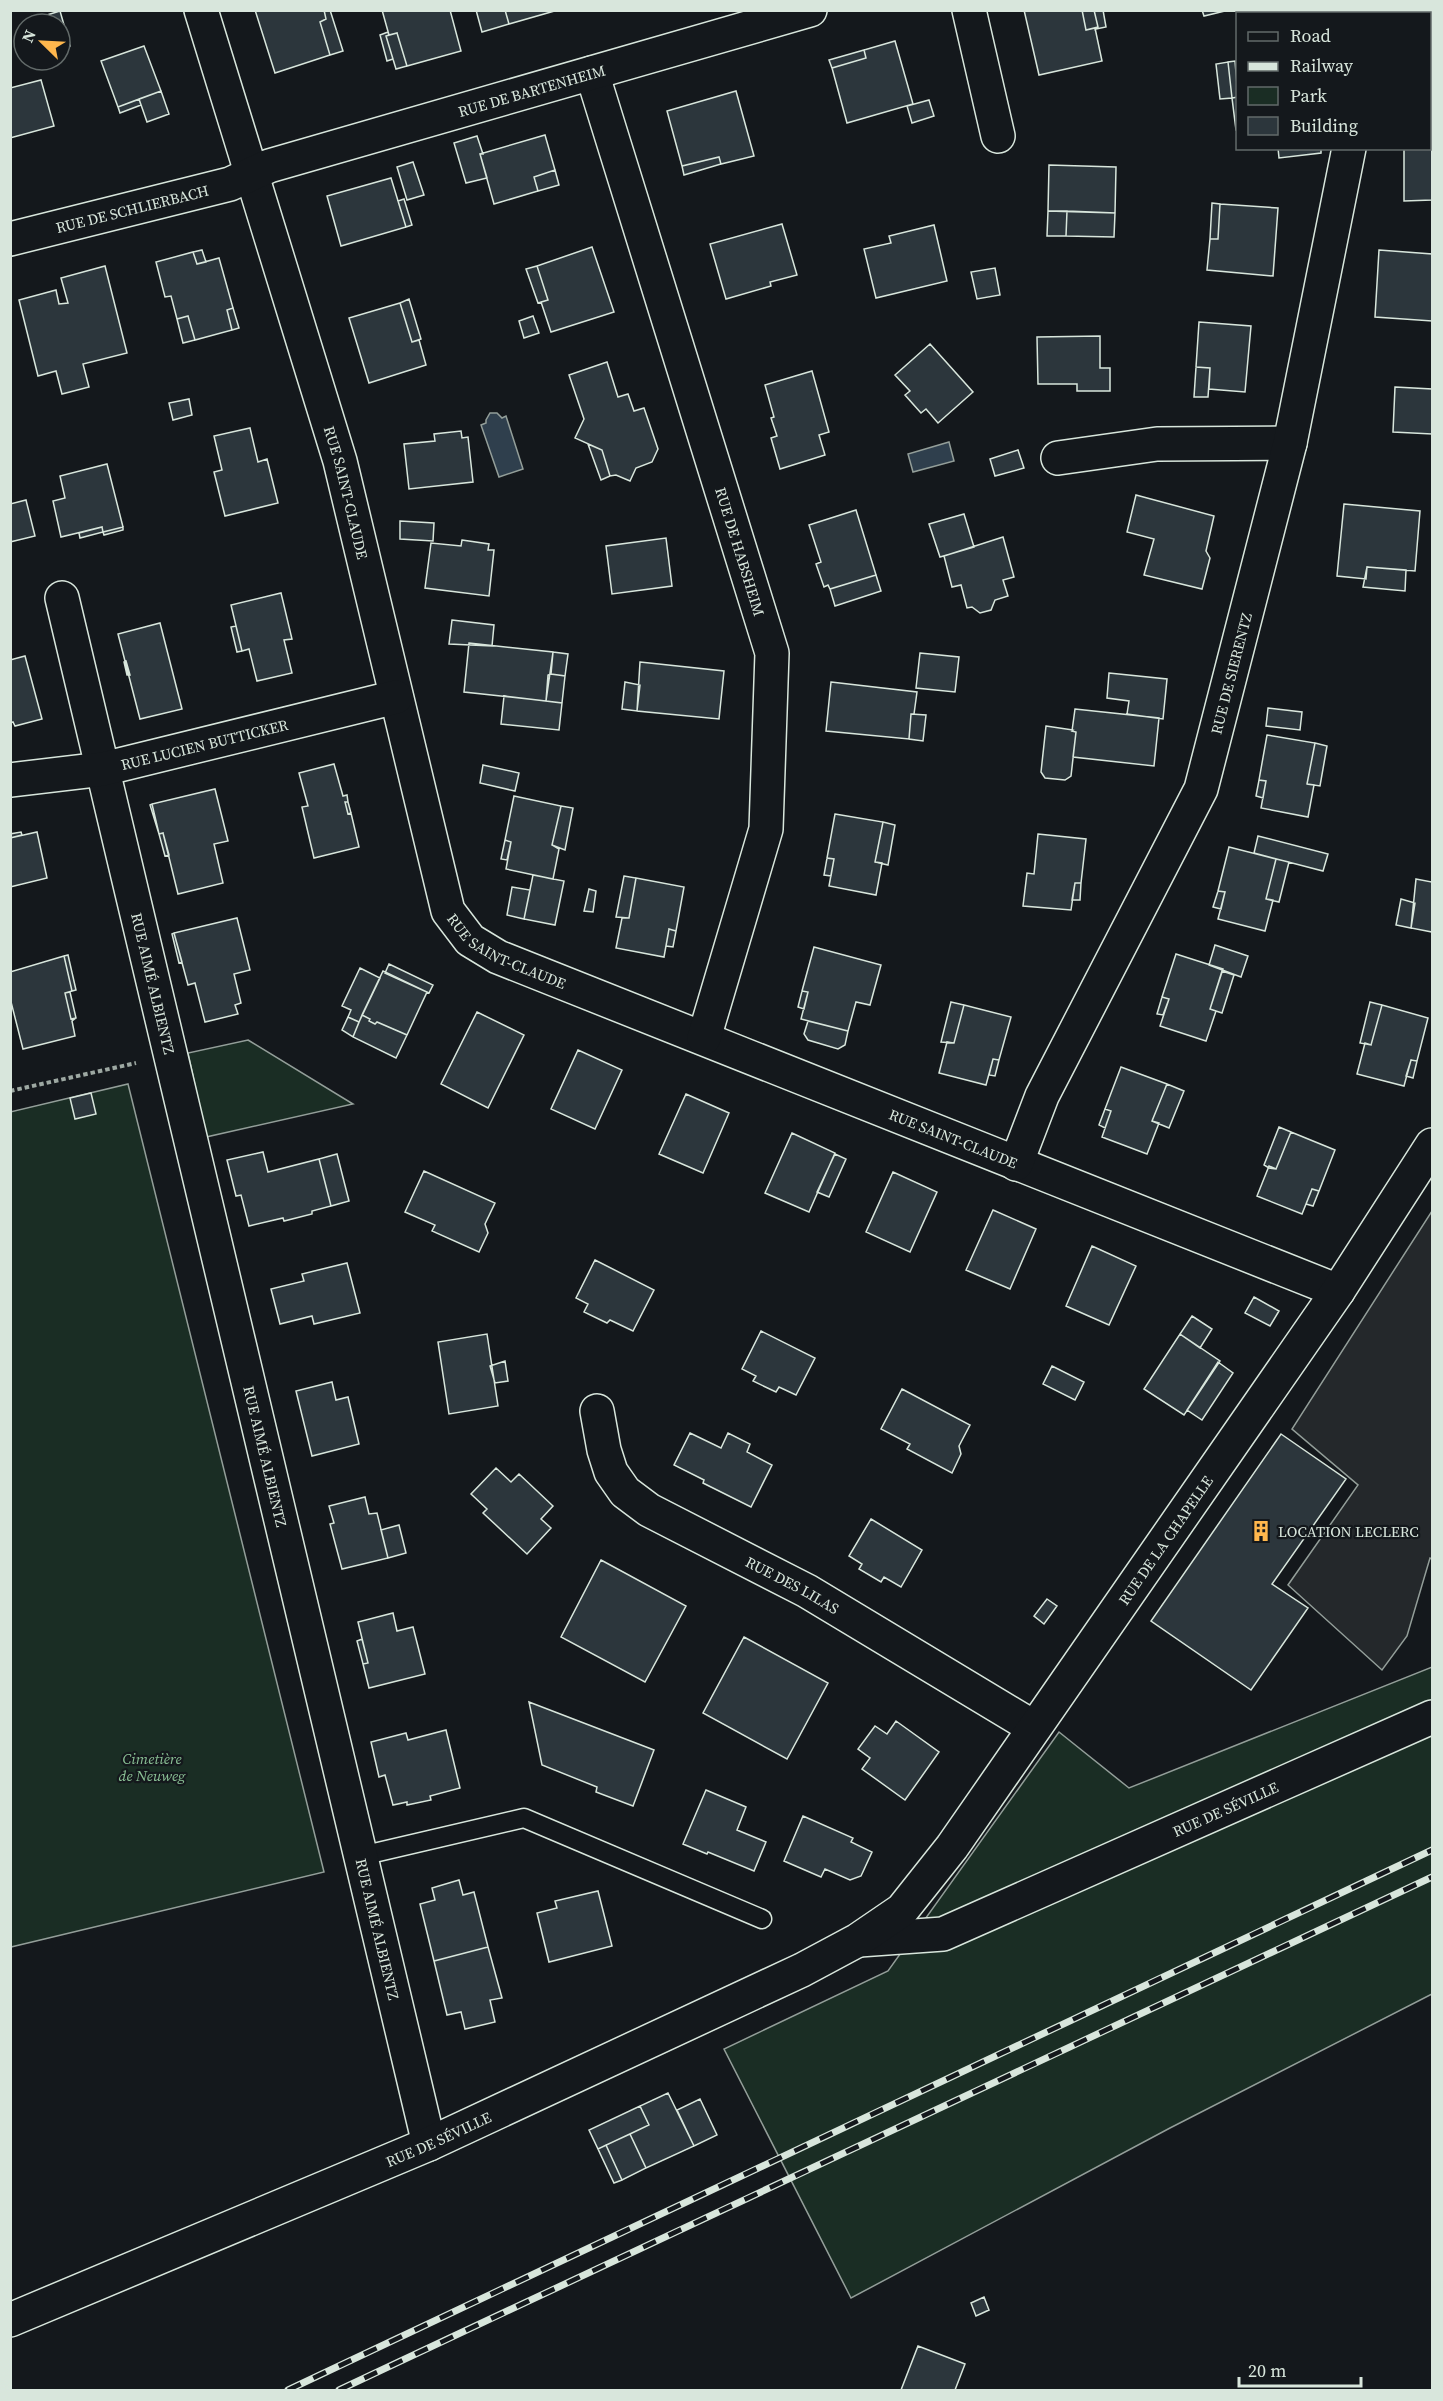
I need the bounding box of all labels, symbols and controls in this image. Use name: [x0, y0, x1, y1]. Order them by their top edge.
north arrow: [12, 12, 72, 72]
legend: [1236, 12, 1431, 150]
text: Road: [1290, 23, 1331, 48]
text: N: [16, 26, 41, 46]
text: Railway: [1290, 53, 1354, 78]
street label: RUE DE BARTENHEIM: [455, 59, 608, 121]
text: Park: [1290, 83, 1327, 108]
text: Building: [1290, 113, 1358, 138]
street label: RUE DE SCHLIERBACH: [54, 179, 211, 238]
street label: RUE SAINT-CLAUDE: [319, 423, 374, 561]
street label: RUE DE HABSHEIM: [711, 484, 770, 618]
street label: RUE DE SIERENTZ: [1205, 610, 1256, 736]
street label: RUE LUCIEN BUTTICKER: [119, 713, 290, 775]
street label: RUE SAINT-CLAUDE: [443, 909, 569, 994]
street label: RUE AIMÉ ALBIENTZ: [127, 911, 180, 1056]
street label: RUE SAINT-CLAUDE: [886, 1103, 1021, 1173]
street label: RUE AIMÉ ALBIENTZ: [239, 1383, 293, 1529]
street label: RUE DE LA CHAPELLE: [1113, 1471, 1217, 1609]
building icon: LOCATION LECLERC: [1249, 1519, 1273, 1543]
place label: LOCATION LECLERC: [1278, 1521, 1419, 1542]
street label: RUE DES LILAS: [742, 1551, 844, 1619]
park label: Cimetière de Neuweg: [119, 1748, 186, 1786]
street label: RUE DE SÉVILLE: [1169, 1776, 1281, 1841]
street label: RUE AIMÉ ALBIENTZ: [351, 1856, 405, 2002]
street label: RUE DE SÉVILLE: [382, 2106, 494, 2172]
scale bar: [1239, 2350, 1360, 2388]
text: 20 m: [1248, 2358, 1286, 2383]

